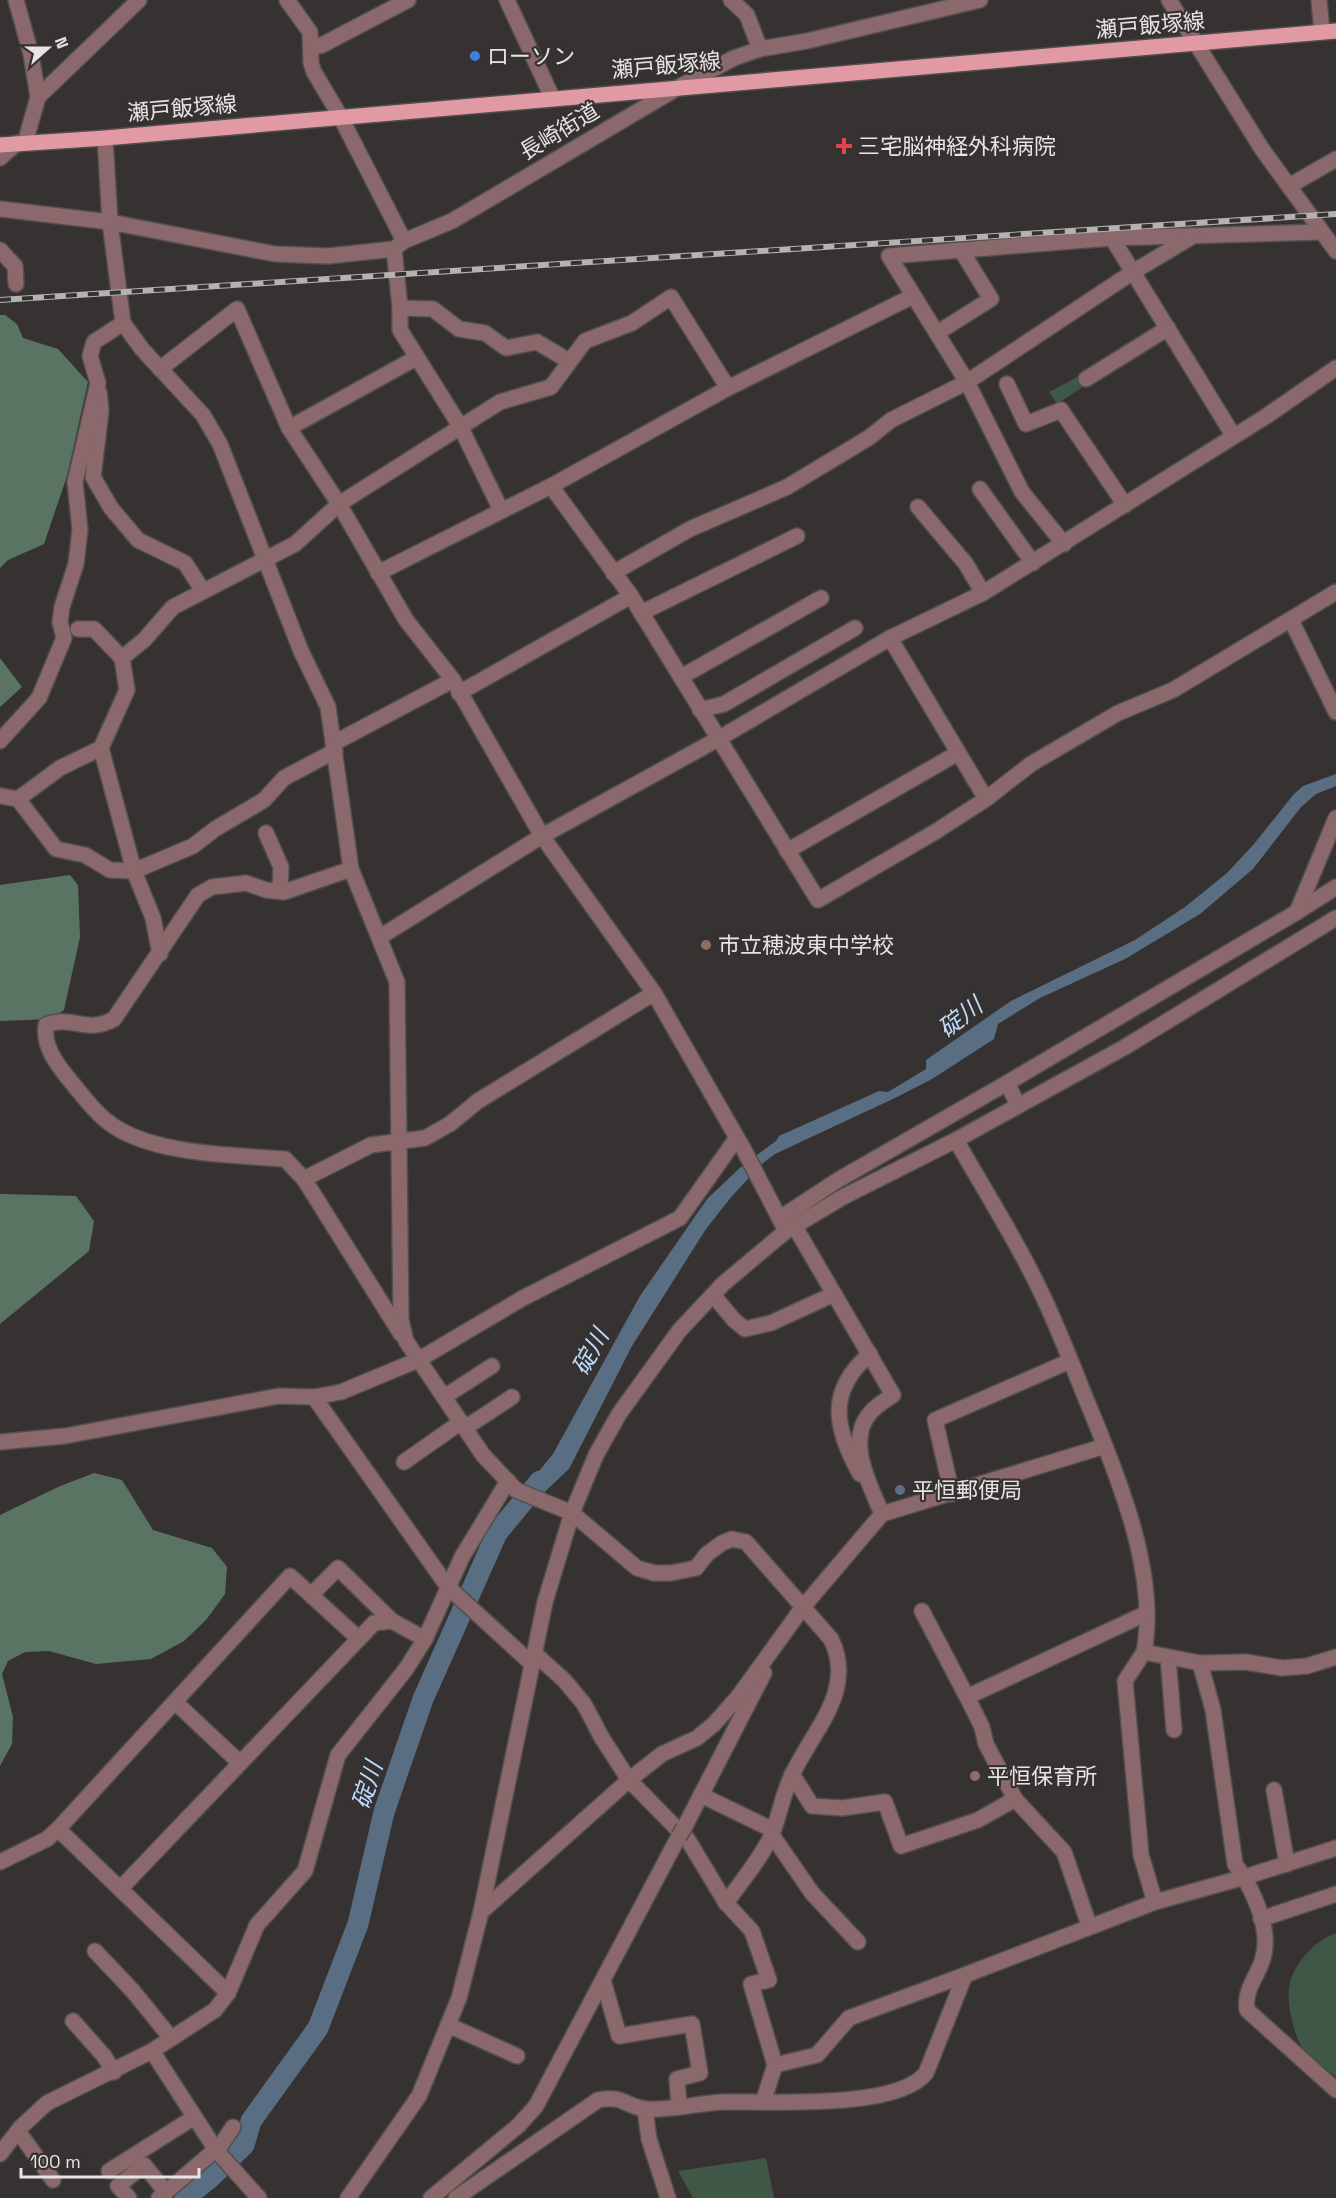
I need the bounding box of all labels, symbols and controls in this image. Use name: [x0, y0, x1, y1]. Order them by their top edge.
street label: 瀬戸飯塚線: [1094, 6, 1206, 44]
north arrow: [18, 18, 78, 78]
text: N: [50, 34, 73, 52]
place label: ローソン: [487, 42, 575, 70]
street label: 瀬戸飯塚線: [610, 46, 722, 84]
marker: ローソン: [468, 49, 482, 63]
street label: 瀬戸飯塚線: [126, 89, 238, 127]
street label: 長崎街道: [514, 96, 604, 166]
place label: 三宅脳神経外科病院: [858, 132, 1056, 160]
marker: 三宅脳神経外科病院: [835, 137, 853, 155]
place label: 市立穂波東中学校: [718, 931, 894, 959]
marker: 市立穂波東中学校: [699, 938, 713, 952]
water label: 碇川: [932, 988, 991, 1044]
water label: 碇川: [565, 1321, 617, 1381]
place label: 平恒郵便局: [912, 1476, 1022, 1504]
marker: 平恒郵便局: [893, 1483, 907, 1497]
water label: 碇川: [345, 1755, 390, 1813]
place label: 平恒保育所: [987, 1762, 1097, 1790]
marker: 平恒保育所: [968, 1769, 982, 1783]
scale bar: [21, 2141, 200, 2179]
text: 100 m: [30, 2150, 81, 2173]

